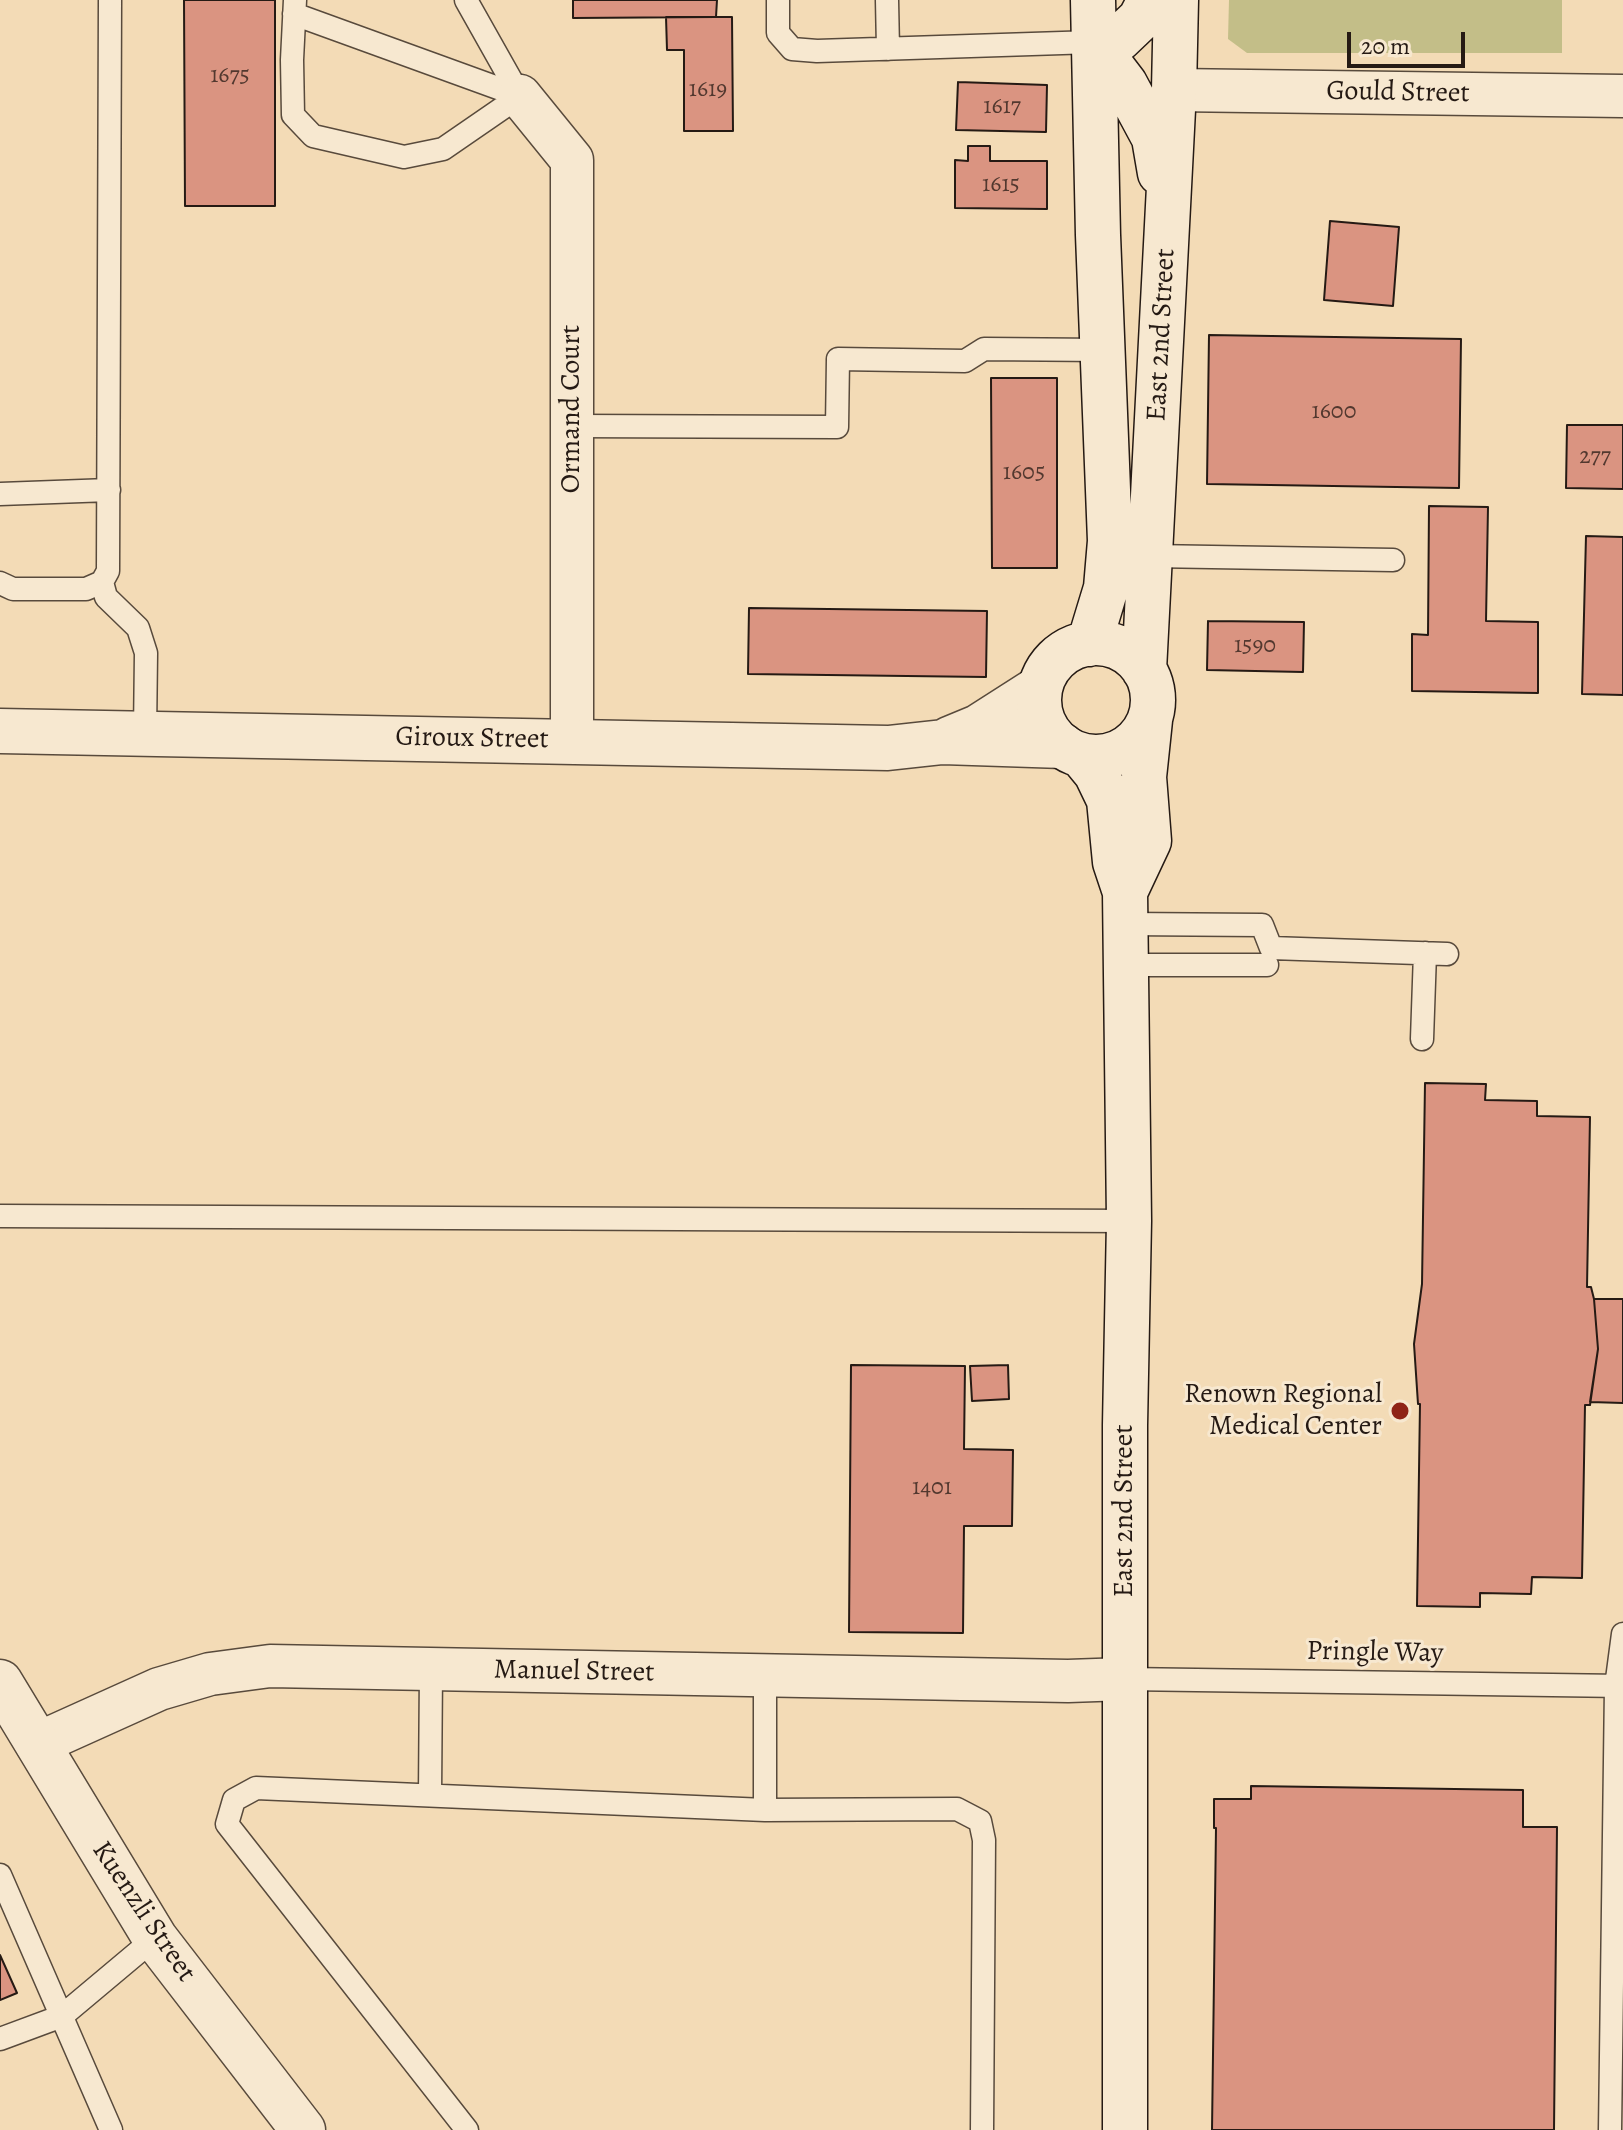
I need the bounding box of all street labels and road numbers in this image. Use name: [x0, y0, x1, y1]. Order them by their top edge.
street label: Gould Street: [1326, 75, 1470, 111]
street label: East 2nd Street: [1141, 248, 1183, 422]
street label: Ormand Court: [555, 325, 589, 493]
street label: Giroux Street: [395, 721, 549, 757]
street label: East 2nd Street: [1108, 1424, 1142, 1598]
street label: Pringle Way: [1306, 1635, 1444, 1671]
street label: Manuel Street: [493, 1654, 655, 1690]
street label: Kuenzli Street: [84, 1835, 202, 1989]

